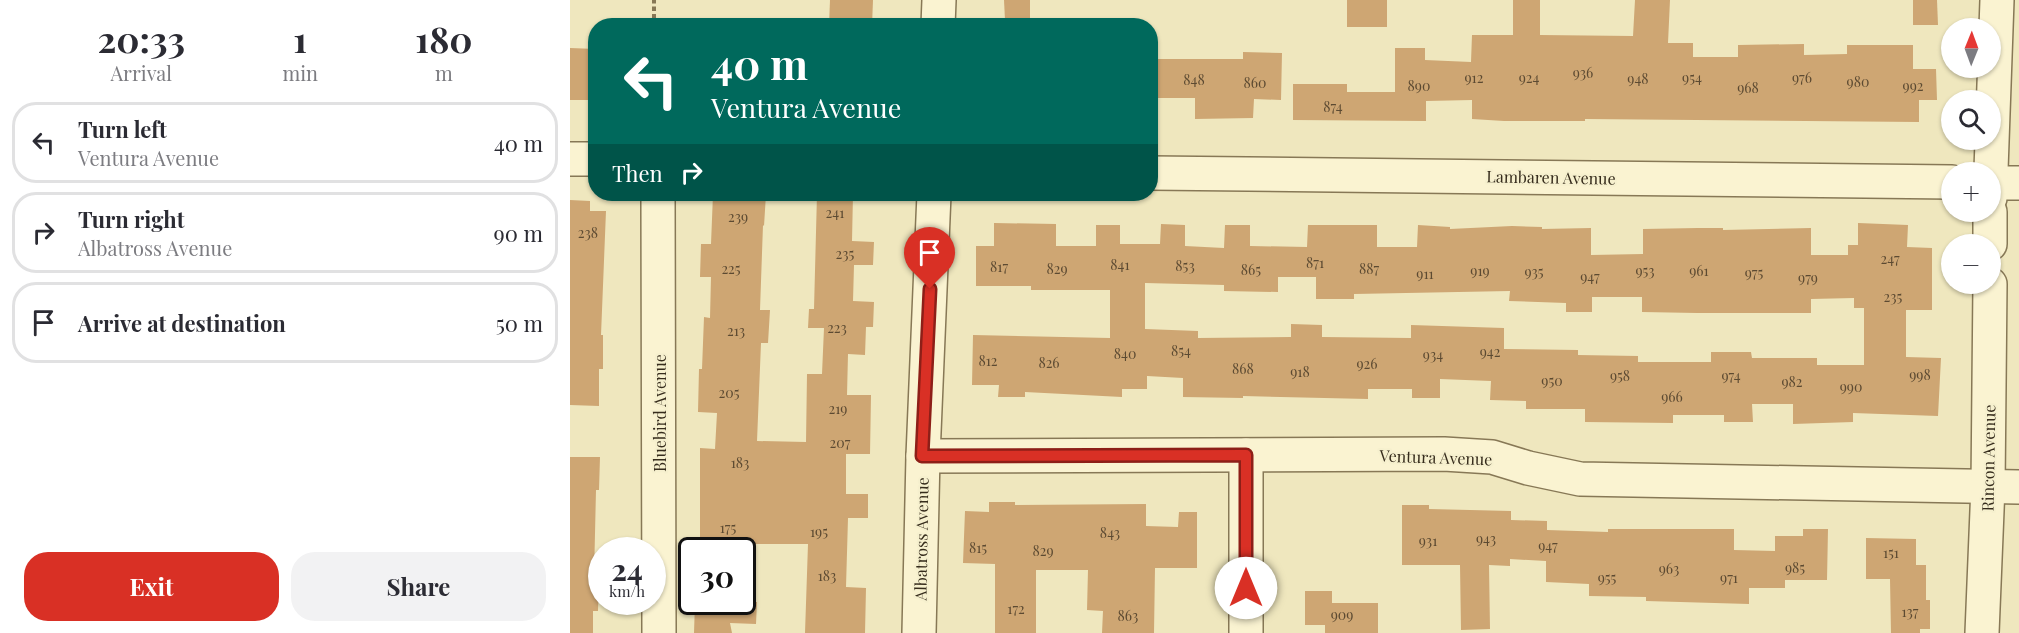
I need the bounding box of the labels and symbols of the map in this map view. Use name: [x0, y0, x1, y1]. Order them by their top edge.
north arrow: [1941, 18, 2001, 78]
house number: 936: [1573, 63, 1593, 82]
house number: 912: [1464, 68, 1484, 87]
house number: 924: [1519, 68, 1539, 87]
house number: 954: [1682, 68, 1702, 87]
house number: 976: [1792, 68, 1812, 87]
house number: 948: [1627, 69, 1649, 88]
house number: 848: [1183, 70, 1205, 89]
house number: 980: [1847, 72, 1869, 91]
house number: 860: [1244, 73, 1266, 92]
house number: 890: [1408, 76, 1430, 95]
house number: 992: [1903, 76, 1924, 95]
house number: 968: [1737, 78, 1759, 97]
house number: 874: [1323, 97, 1343, 116]
street label: Lambaren Avenue: [1486, 165, 1616, 189]
house number: 241: [826, 203, 844, 222]
house number: 239: [728, 207, 748, 226]
house number: 238: [578, 223, 598, 242]
pin: [904, 227, 955, 289]
house number: 235: [836, 244, 855, 263]
house number: 247: [1880, 249, 1900, 268]
house number: 871: [1306, 253, 1324, 272]
house number: 841: [1110, 255, 1130, 274]
house number: 853: [1175, 256, 1195, 275]
house number: 817: [990, 257, 1008, 276]
house number: 225: [721, 259, 741, 278]
house number: 829: [1046, 259, 1068, 278]
house number: 887: [1359, 259, 1379, 278]
house number: 865: [1241, 260, 1261, 279]
house number: 919: [1470, 261, 1490, 280]
house number: 953: [1635, 261, 1655, 280]
house number: 961: [1689, 261, 1709, 280]
house number: 935: [1524, 262, 1544, 281]
house number: 975: [1745, 263, 1763, 282]
house number: 911: [1416, 264, 1434, 283]
house number: 947: [1580, 267, 1600, 286]
house number: 979: [1798, 268, 1818, 287]
house number: 235: [1884, 287, 1903, 306]
house number: 223: [827, 318, 847, 337]
house number: 213: [727, 321, 745, 340]
house number: 854: [1171, 341, 1191, 360]
house number: 942: [1480, 342, 1501, 361]
house number: 840: [1114, 344, 1136, 363]
house number: 934: [1423, 345, 1443, 364]
house number: 812: [978, 351, 998, 370]
house number: 826: [1038, 353, 1060, 372]
street label: Bluebird Avenue: [649, 354, 670, 472]
house number: 926: [1356, 354, 1378, 373]
house number: 868: [1232, 359, 1254, 378]
house number: 918: [1290, 362, 1310, 381]
house number: 998: [1909, 365, 1931, 384]
house number: 958: [1610, 366, 1630, 385]
house number: 974: [1721, 366, 1741, 385]
house number: 950: [1541, 371, 1563, 390]
house number: 982: [1781, 372, 1803, 391]
house number: 990: [1840, 377, 1862, 396]
house number: 205: [719, 383, 740, 402]
house number: 966: [1661, 387, 1683, 406]
house number: 219: [828, 399, 848, 418]
street label: Rincon Avenue: [1977, 404, 1999, 512]
house number: 207: [830, 433, 851, 452]
street label: Ventura Avenue: [1378, 445, 1493, 469]
house number: 183: [731, 453, 749, 472]
street label: Albatross Avenue: [909, 477, 933, 602]
house number: 175: [720, 518, 737, 537]
house number: 195: [810, 522, 828, 541]
house number: 843: [1100, 523, 1120, 542]
house number: 943: [1476, 529, 1496, 548]
house number: 931: [1419, 531, 1437, 550]
house number: 947: [1538, 536, 1558, 555]
speed limit sign: 30: [678, 537, 756, 615]
house number: 815: [969, 538, 987, 557]
house number: 829: [1032, 541, 1054, 560]
house number: 151: [1883, 543, 1899, 562]
position arrow: [1214, 556, 1278, 620]
house number: 985: [1785, 558, 1805, 577]
house number: 963: [1659, 559, 1679, 578]
house number: 183: [818, 566, 836, 585]
house number: 955: [1598, 568, 1617, 587]
house number: 971: [1720, 568, 1738, 587]
house number: 172: [1007, 599, 1025, 618]
house number: 137: [1902, 602, 1919, 621]
house number: 909: [1331, 605, 1353, 624]
house number: 863: [1118, 606, 1138, 625]

